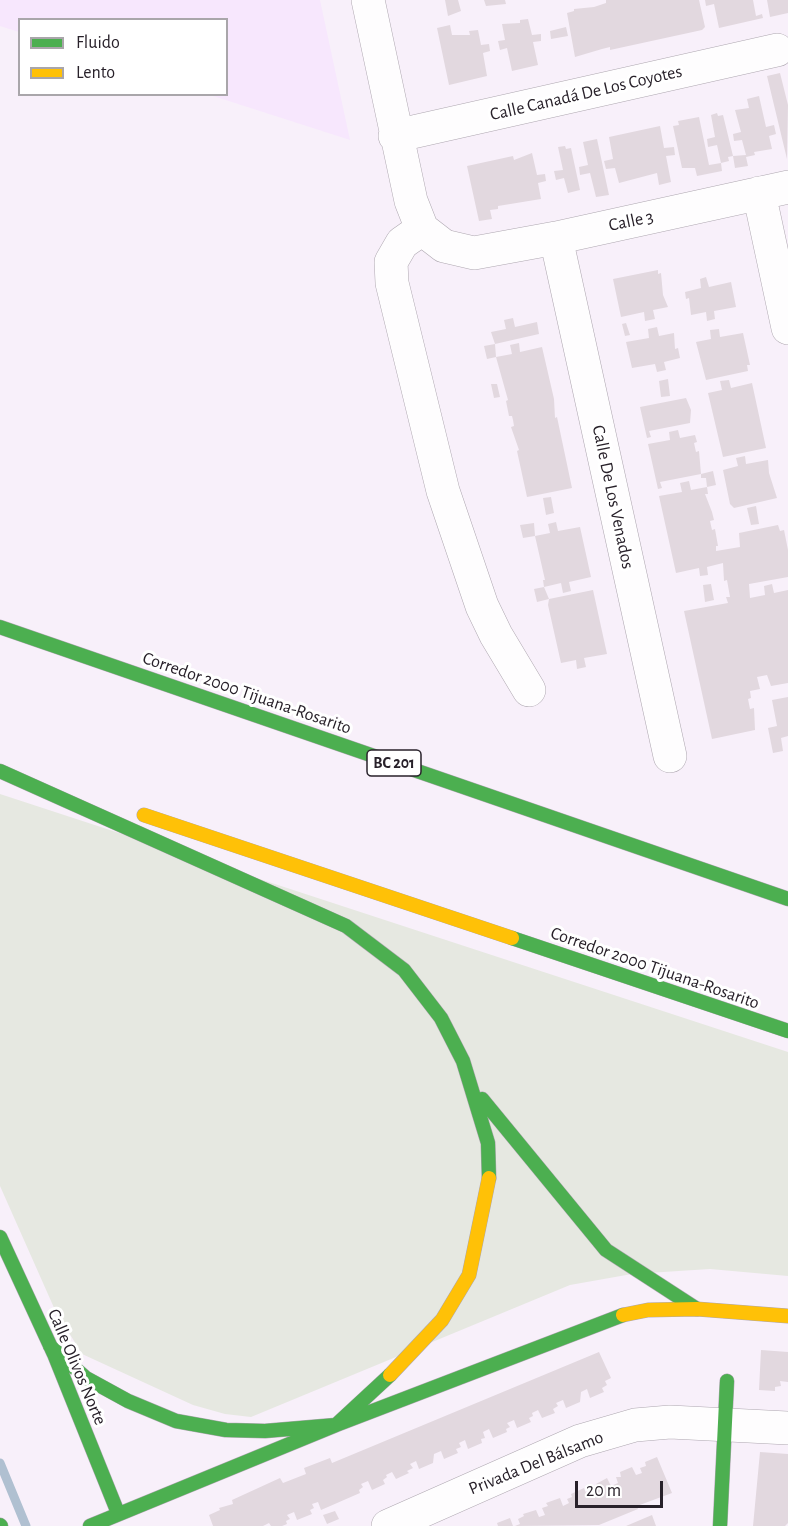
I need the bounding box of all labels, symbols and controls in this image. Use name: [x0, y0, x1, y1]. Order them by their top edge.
legend: [18, 18, 228, 96]
text: Fluido: [76, 34, 120, 52]
street label: Calle Canadá De Los Coyotes: [488, 60, 684, 126]
text: Lento: [76, 64, 115, 82]
street label: Calle 3: [607, 206, 655, 236]
street label: Calle De Los Venados: [587, 423, 639, 571]
street label: Corredor 2000 Tijuana-Rosarito: [140, 647, 354, 739]
road number: BC 201: [367, 750, 421, 776]
street label: Corredor 2000 Tijuana-Rosarito: [548, 922, 762, 1014]
street label: Calle Olivos Norte: [43, 1306, 111, 1428]
street label: Privada Del Bálsamo: [466, 1426, 606, 1500]
scale bar: [578, 1469, 666, 1507]
text: 20 m: [586, 1482, 621, 1500]

